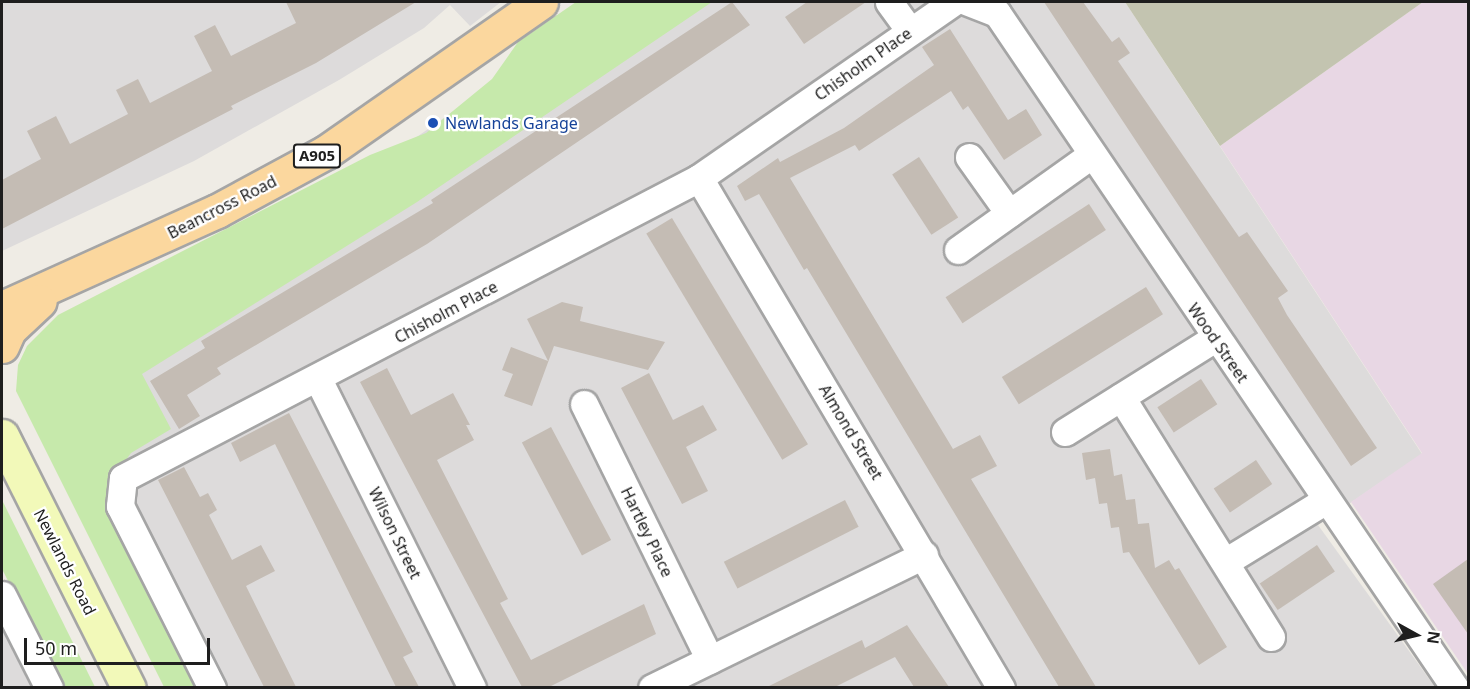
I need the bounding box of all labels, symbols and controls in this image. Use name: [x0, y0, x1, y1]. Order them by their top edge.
street label: Chisholm Place: [811, 23, 915, 105]
place label: Newlands Garage: [445, 113, 578, 133]
marker: Newlands Garage: [426, 116, 440, 130]
road number: A905: [292, 144, 342, 168]
street label: Beancross Road: [164, 171, 280, 243]
street label: Chisholm Place: [391, 277, 501, 347]
street label: Wood Street: [1184, 300, 1252, 386]
street label: Almond Street: [815, 381, 887, 483]
street label: Wilson Street: [365, 484, 425, 582]
street label: Hartley Place: [617, 484, 677, 580]
street label: Newlands Road: [30, 506, 100, 618]
north arrow: [1386, 605, 1446, 665]
scale bar: [27, 626, 213, 664]
text: N: [1422, 630, 1446, 645]
text: 50 m: [35, 636, 77, 660]

